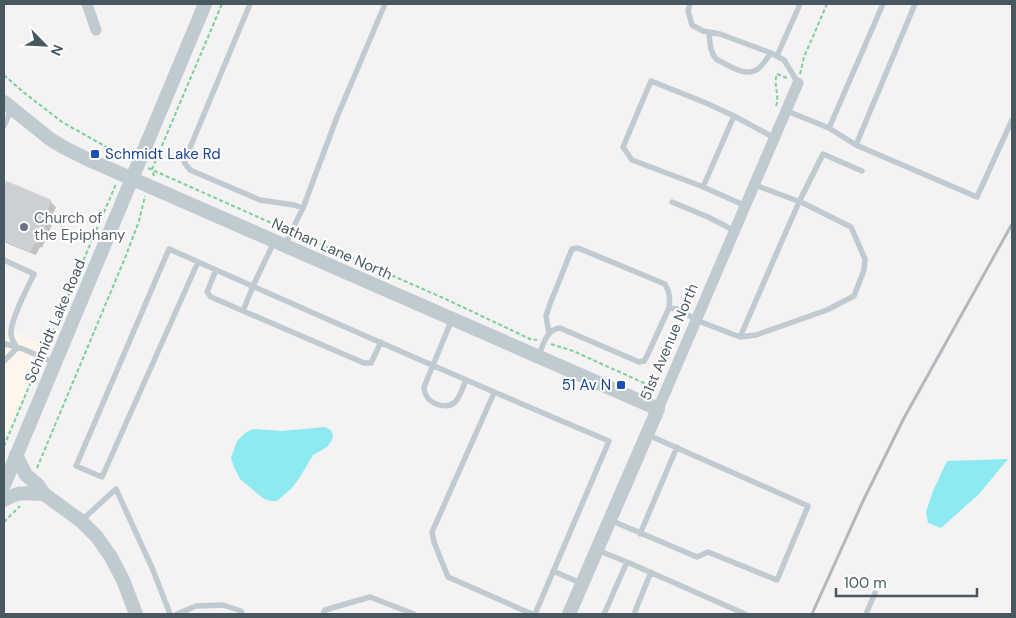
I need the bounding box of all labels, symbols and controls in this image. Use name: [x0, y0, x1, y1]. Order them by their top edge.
north arrow: [20, 20, 70, 70]
text: N: [47, 42, 67, 59]
place label: Schmidt Lake Rd: [105, 144, 221, 164]
marker: Schmidt Lake Rd: [89, 148, 101, 160]
place label: Church of the Epiphany: [34, 208, 126, 245]
street label: Nathan Lane North: [269, 213, 395, 285]
marker: Church of the Epiphany: [18, 221, 30, 233]
street label: Schmidt Lake Road: [20, 256, 90, 386]
street label: 51st Avenue North: [635, 280, 703, 404]
place label: 51 Av N: [562, 375, 611, 395]
marker: 51 Av N: [615, 379, 627, 391]
scale bar: [836, 566, 977, 598]
text: 100 m: [844, 573, 887, 593]

